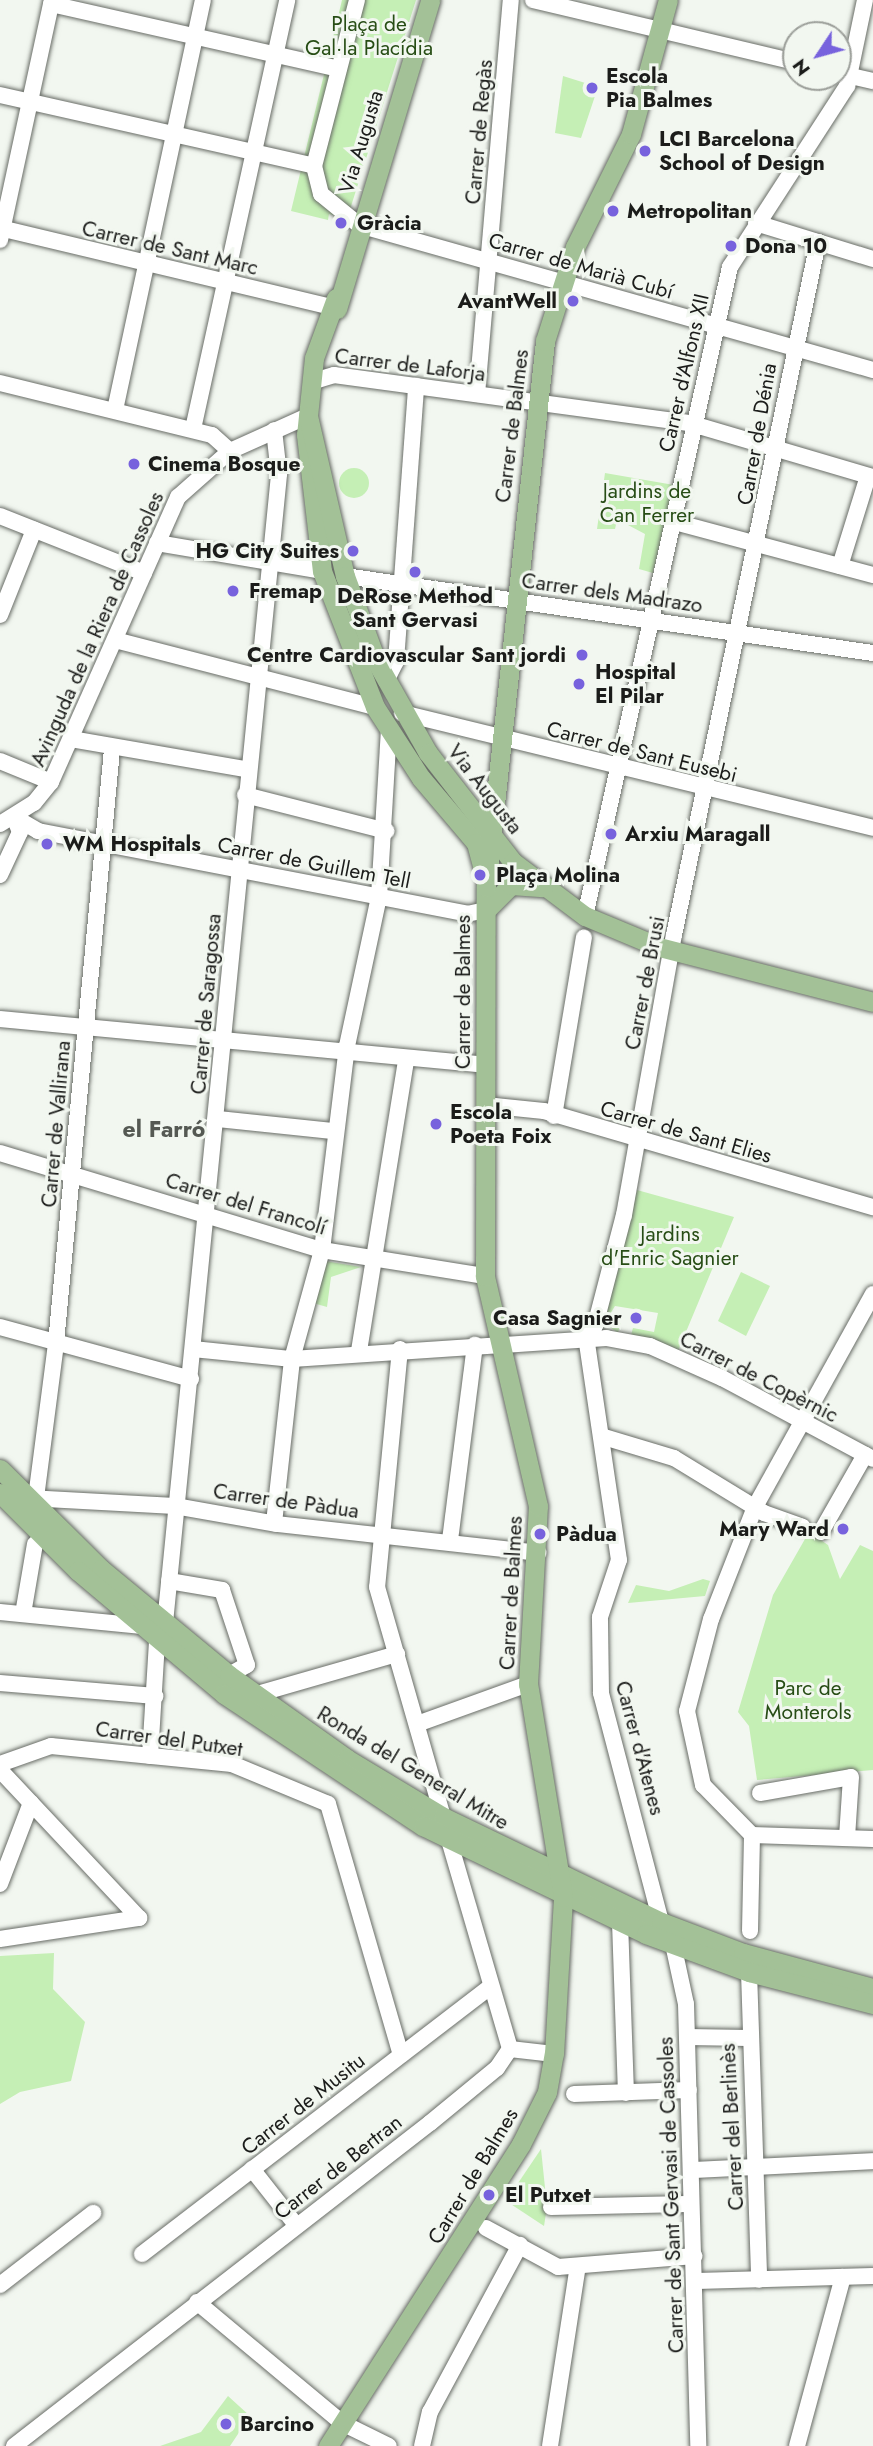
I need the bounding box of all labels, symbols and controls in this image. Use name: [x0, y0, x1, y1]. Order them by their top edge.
park label: Plaça de Gal·la Placídia: [305, 11, 433, 61]
north arrow: [782, 21, 852, 91]
text: N: [786, 53, 817, 82]
street label: Carrer de Regàs: [460, 59, 498, 205]
place label: Escola Pia Balmes: [606, 63, 712, 113]
marker: Escola Pia Balmes: [584, 80, 600, 96]
street label: Via Augusta: [333, 87, 389, 197]
place label: LCI Barcelona School of Design: [659, 126, 825, 176]
marker: LCI Barcelona School of Design: [637, 143, 653, 159]
place label: Metropolitan: [627, 198, 752, 224]
marker: Metropolitan: [605, 203, 621, 219]
place label: Gràcia: [357, 210, 422, 236]
marker: Gràcia: [331, 213, 351, 233]
street label: Carrer de Sant Marc: [79, 215, 261, 281]
street label: Carrer de Marià Cubí: [486, 228, 676, 304]
place label: Dona 10: [745, 233, 827, 259]
marker: Dona 10: [723, 238, 739, 254]
place label: AvantWell: [457, 288, 557, 314]
marker: AvantWell: [563, 291, 583, 311]
street label: Carrer d'Alfons XII: [654, 291, 714, 455]
street label: Carrer de Laforja: [333, 343, 487, 387]
street label: Carrer de Balmes: [490, 348, 534, 504]
street label: Carrer de Dénia: [732, 361, 782, 507]
place label: Cinema Bosque: [148, 451, 300, 477]
marker: Cinema Bosque: [126, 456, 142, 472]
park label: Jardins de Can Ferrer: [600, 478, 694, 528]
street label: Avinguda de la Riera de Cassoles: [25, 488, 169, 770]
place label: HG City Suites: [195, 538, 339, 564]
marker: HG City Suites: [345, 543, 361, 559]
marker: DeRose Method Sant Gervasi: [407, 564, 423, 580]
street label: Carrer dels Madrazo: [520, 568, 704, 618]
place label: Fremap: [249, 578, 322, 604]
marker: Fremap: [223, 581, 243, 601]
place label: DeRose Method Sant Gervasi: [337, 583, 493, 633]
place label: Centre Cardiovascular Sant jordi: [247, 642, 566, 668]
marker: Centre Cardiovascular Sant jordi: [572, 645, 592, 665]
place label: Hospital El Pilar: [595, 659, 676, 709]
marker: Hospital El Pilar: [569, 674, 589, 694]
street label: Carrer de Sant Eusebi: [544, 716, 740, 788]
street label: Via Augusta: [442, 739, 528, 839]
place label: Arxiu Maragall: [625, 821, 770, 847]
marker: Arxiu Maragall: [603, 826, 619, 842]
place label: WM Hospitals: [63, 831, 201, 857]
street label: Carrer de Guillem Tell: [215, 832, 413, 894]
marker: WM Hospitals: [37, 834, 57, 854]
place label: Plaça Molina: [496, 862, 620, 888]
marker: Plaça Molina: [470, 865, 490, 885]
street label: Carrer de Saragossa: [186, 913, 226, 1095]
street label: Carrer de Brusi: [620, 914, 670, 1052]
street label: Carrer de Balmes: [450, 915, 476, 1069]
street label: Carrer de Vallirana: [36, 1040, 76, 1208]
street label: Carrer de Sant Elies: [597, 1095, 775, 1169]
place label: Escola Poeta Foix: [450, 1099, 552, 1149]
district label: el Farró: [123, 1115, 205, 1143]
marker: Escola Poeta Foix: [428, 1116, 444, 1132]
street label: Carrer del Francolí: [162, 1168, 330, 1240]
park label: Jardins d'Enric Sagnier: [601, 1221, 739, 1271]
place label: Casa Sagnier: [493, 1305, 622, 1331]
marker: Casa Sagnier: [628, 1310, 644, 1326]
street label: Carrer de Copèrnic: [676, 1326, 842, 1428]
street label: Carrer de Pàdua: [212, 1478, 360, 1524]
street label: Carrer de Balmes: [494, 1515, 528, 1671]
place label: Mary Ward: [719, 1516, 829, 1542]
place label: Pàdua: [556, 1521, 617, 1547]
marker: Mary Ward: [835, 1521, 851, 1537]
marker: Pàdua: [530, 1524, 550, 1544]
park label: Parc de Monterols: [764, 1675, 852, 1725]
street label: Carrer d'Atenes: [610, 1678, 670, 1818]
street label: Ronda del General Mitre: [313, 1701, 513, 1835]
street label: Carrer del Putxet: [94, 1716, 244, 1762]
street label: Carrer de Sant Gervasi de Cassoles: [653, 2036, 689, 2354]
street label: Carrer del Berlinès: [715, 2043, 749, 2211]
street label: Carrer de Musitu: [236, 2048, 370, 2160]
street label: Carrer de Balmes: [422, 2103, 524, 2249]
street label: Carrer de Bertran: [269, 2109, 407, 2225]
place label: El Putxet: [505, 2182, 591, 2208]
marker: El Putxet: [479, 2185, 499, 2205]
place label: Barcino: [240, 2411, 314, 2437]
marker: Barcino: [218, 2416, 234, 2432]

